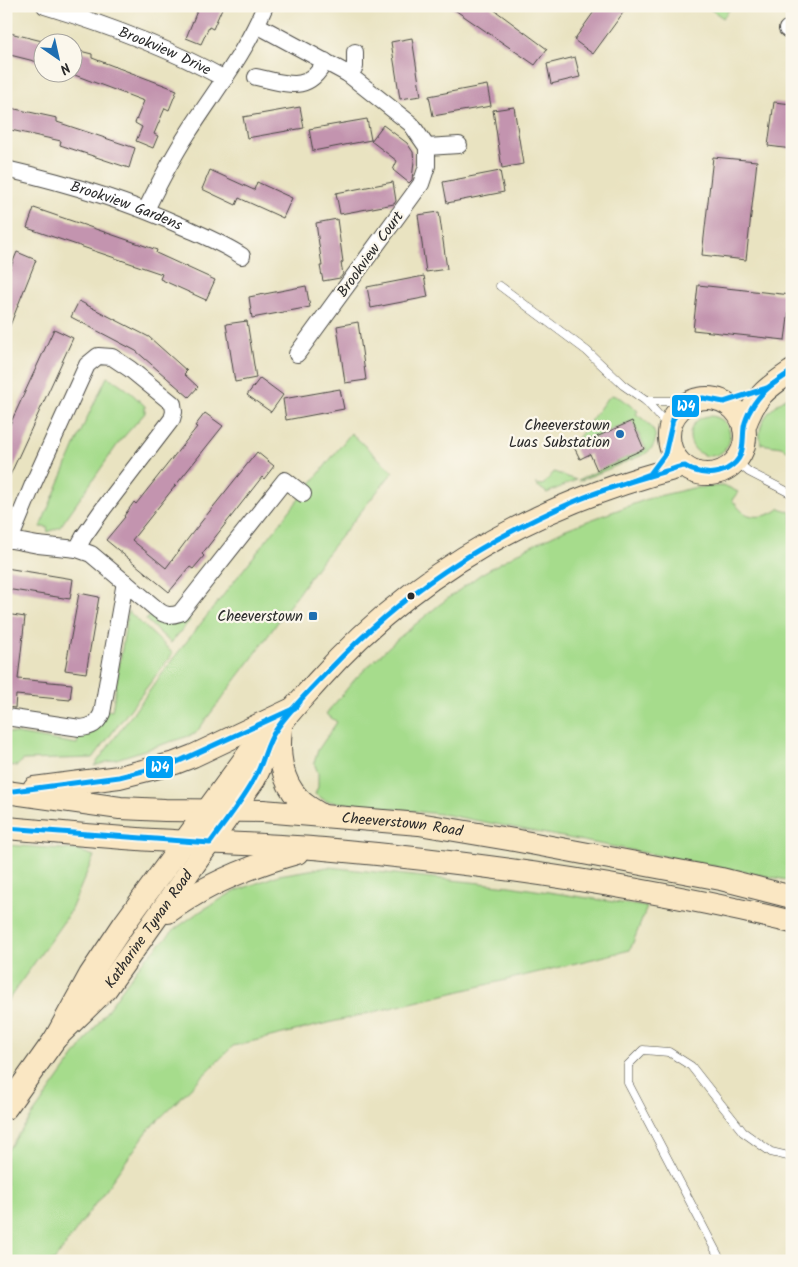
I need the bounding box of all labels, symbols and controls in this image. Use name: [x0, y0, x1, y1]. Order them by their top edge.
street label: Brookview Drive: [115, 21, 215, 83]
north arrow: [32, 32, 82, 82]
text: N: [55, 56, 75, 80]
street label: Brookview Gardens: [67, 175, 187, 238]
street label: Brookview Court: [331, 206, 411, 303]
line badge: W4: [671, 394, 700, 418]
text: W4: [677, 396, 696, 418]
place label: Cheeverstown Luas Substation: [509, 414, 610, 455]
marker: Cheeverstown Luas Substation: [614, 428, 626, 440]
unlabelled marker: [406, 591, 416, 601]
place label: Cheeverstown: [217, 605, 303, 629]
marker: Cheeverstown: [307, 610, 319, 622]
line badge: W4: [145, 755, 174, 779]
text: W4: [151, 757, 170, 779]
street label: Cheeverstown Road: [341, 807, 465, 844]
street label: Katharine Tynan Road: [99, 865, 200, 994]

